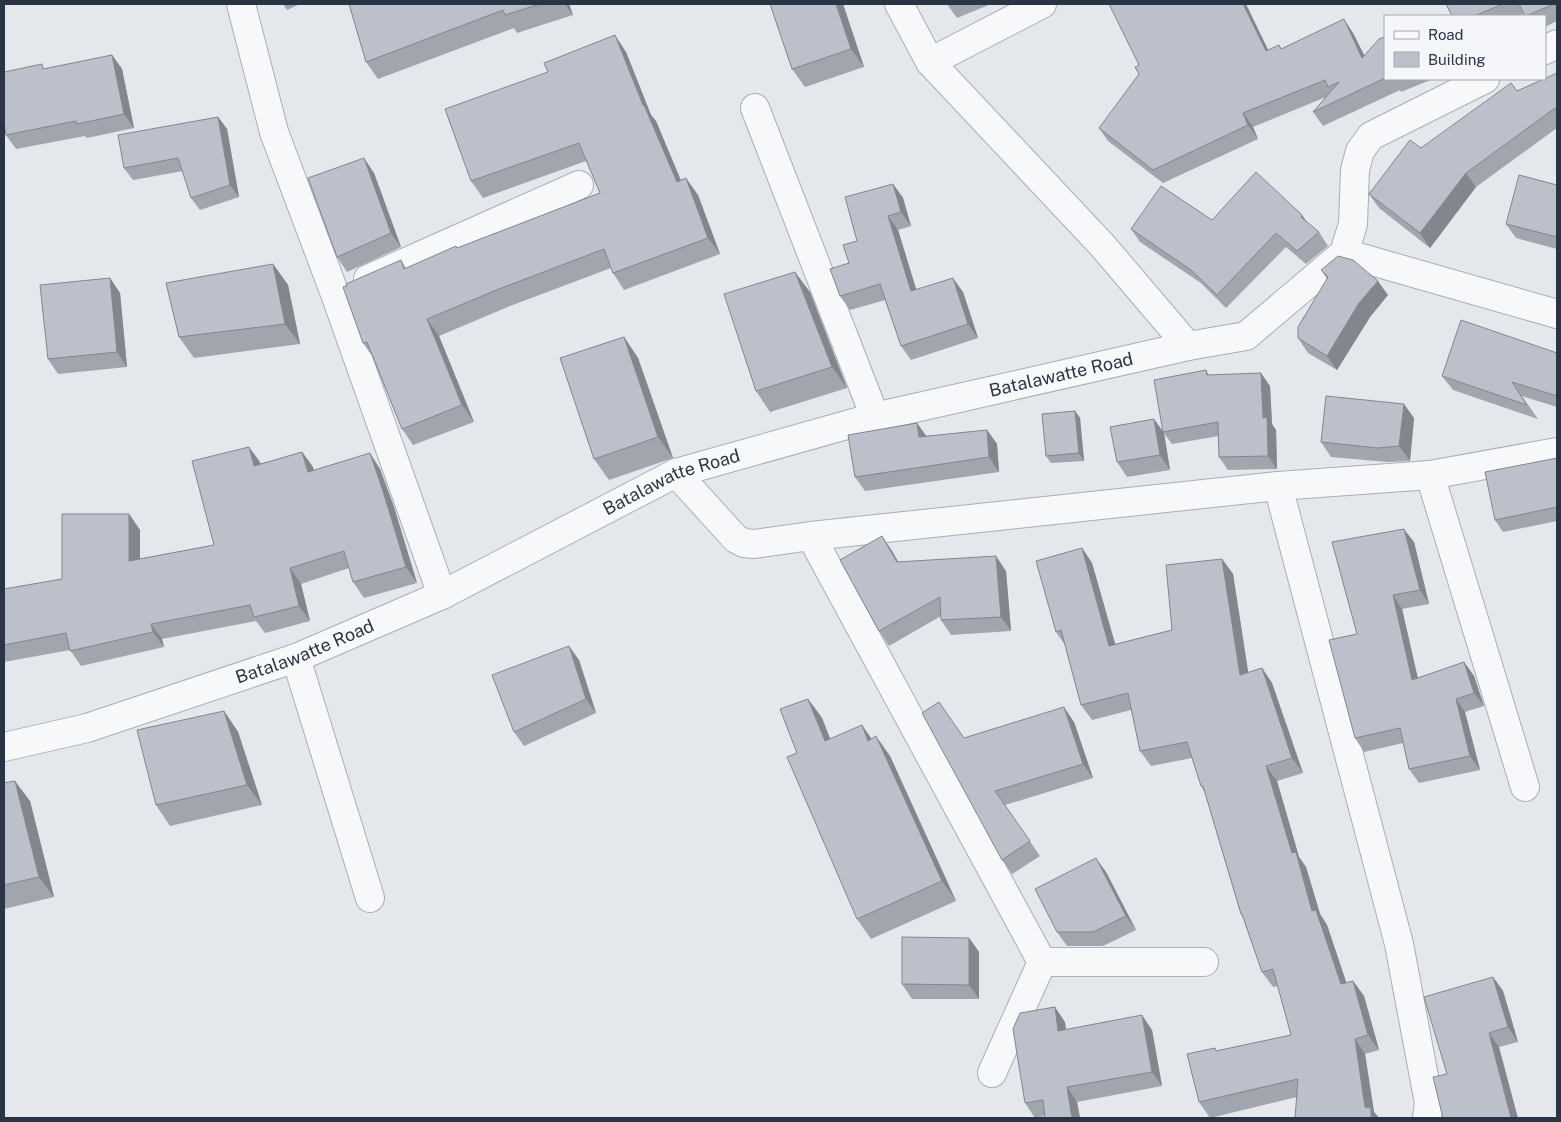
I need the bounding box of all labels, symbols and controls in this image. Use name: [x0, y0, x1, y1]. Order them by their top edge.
legend: [1384, 15, 1546, 80]
text: Road: [1428, 26, 1464, 43]
text: Building: [1428, 51, 1486, 68]
street label: Batalawatte Road: [987, 348, 1135, 401]
street label: Batalawatte Road: [599, 445, 742, 519]
street label: Batalawatte Road: [233, 615, 377, 688]

